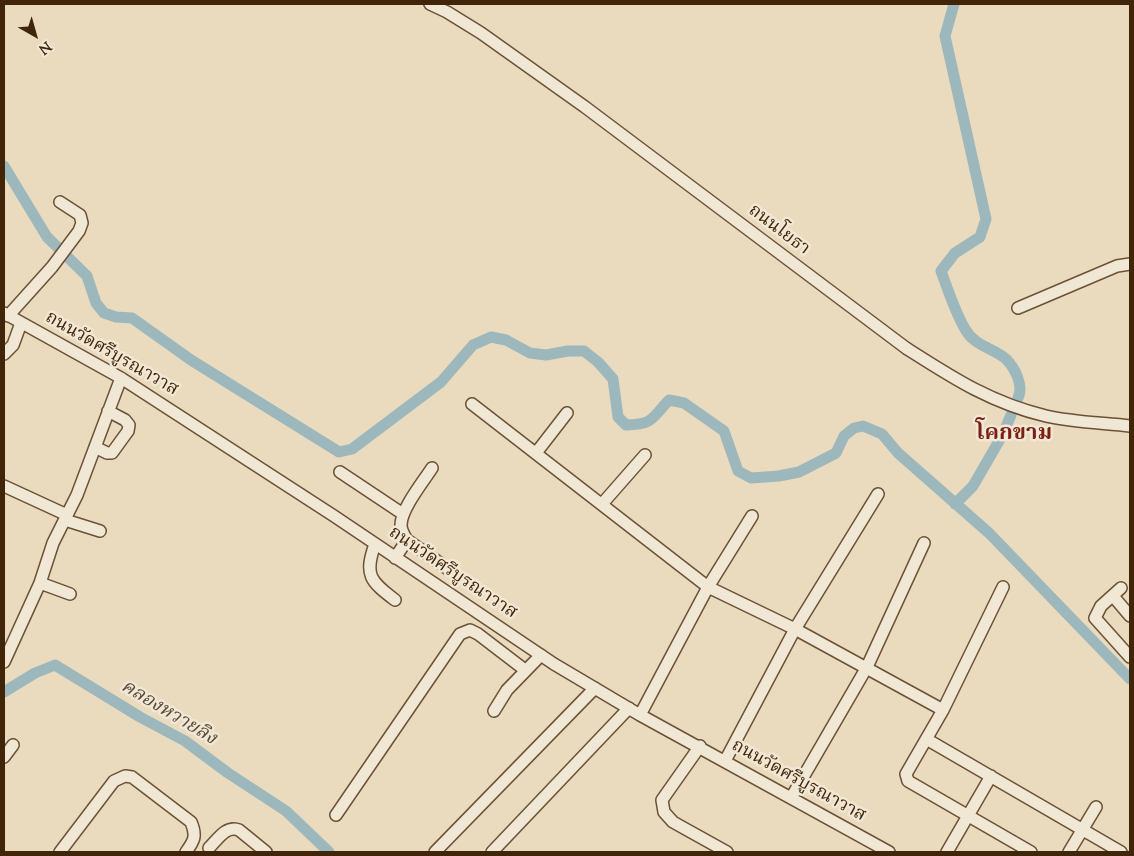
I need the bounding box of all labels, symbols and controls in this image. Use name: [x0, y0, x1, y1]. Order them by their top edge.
north arrow: [10, 10, 60, 60]
text: N: [34, 35, 55, 58]
street label: ถนนโยธา: [743, 201, 813, 261]
street label: ถนนวัดศรีบูรณาวาส: [41, 308, 181, 402]
district label: โคกขาม: [976, 422, 1052, 448]
street label: ถนนวัดศรีบูรณาวาส: [384, 523, 520, 625]
water label: คลองหวายลิง: [116, 677, 220, 751]
street label: ถนนวัดศรีบูรณาวาส: [727, 736, 869, 828]

